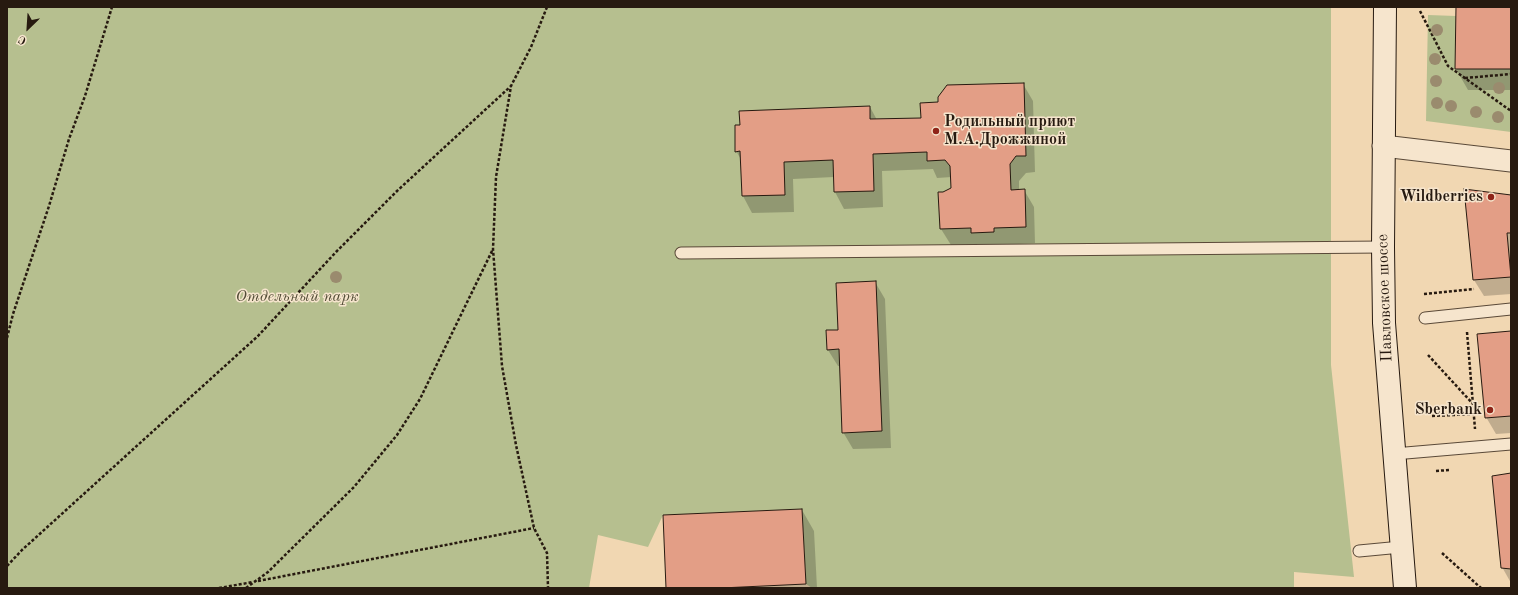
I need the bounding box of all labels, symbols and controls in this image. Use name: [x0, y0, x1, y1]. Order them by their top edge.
north arrow: [8, 8, 48, 48]
text: С: [17, 33, 28, 46]
place label: Родильный приют М.А.Дрожжиной: [944, 112, 1075, 150]
marker: Родильный приют М.А.Дрожжиной: [931, 126, 941, 136]
place label: Wildberries: [1399, 187, 1483, 207]
marker: Wildberries: [1486, 192, 1496, 202]
street label: Павловское шоссе: [1373, 234, 1397, 362]
park label: Отдельный парк: [235, 287, 359, 307]
place label: Sberbank: [1415, 400, 1482, 420]
marker: Sberbank: [1485, 405, 1495, 415]

